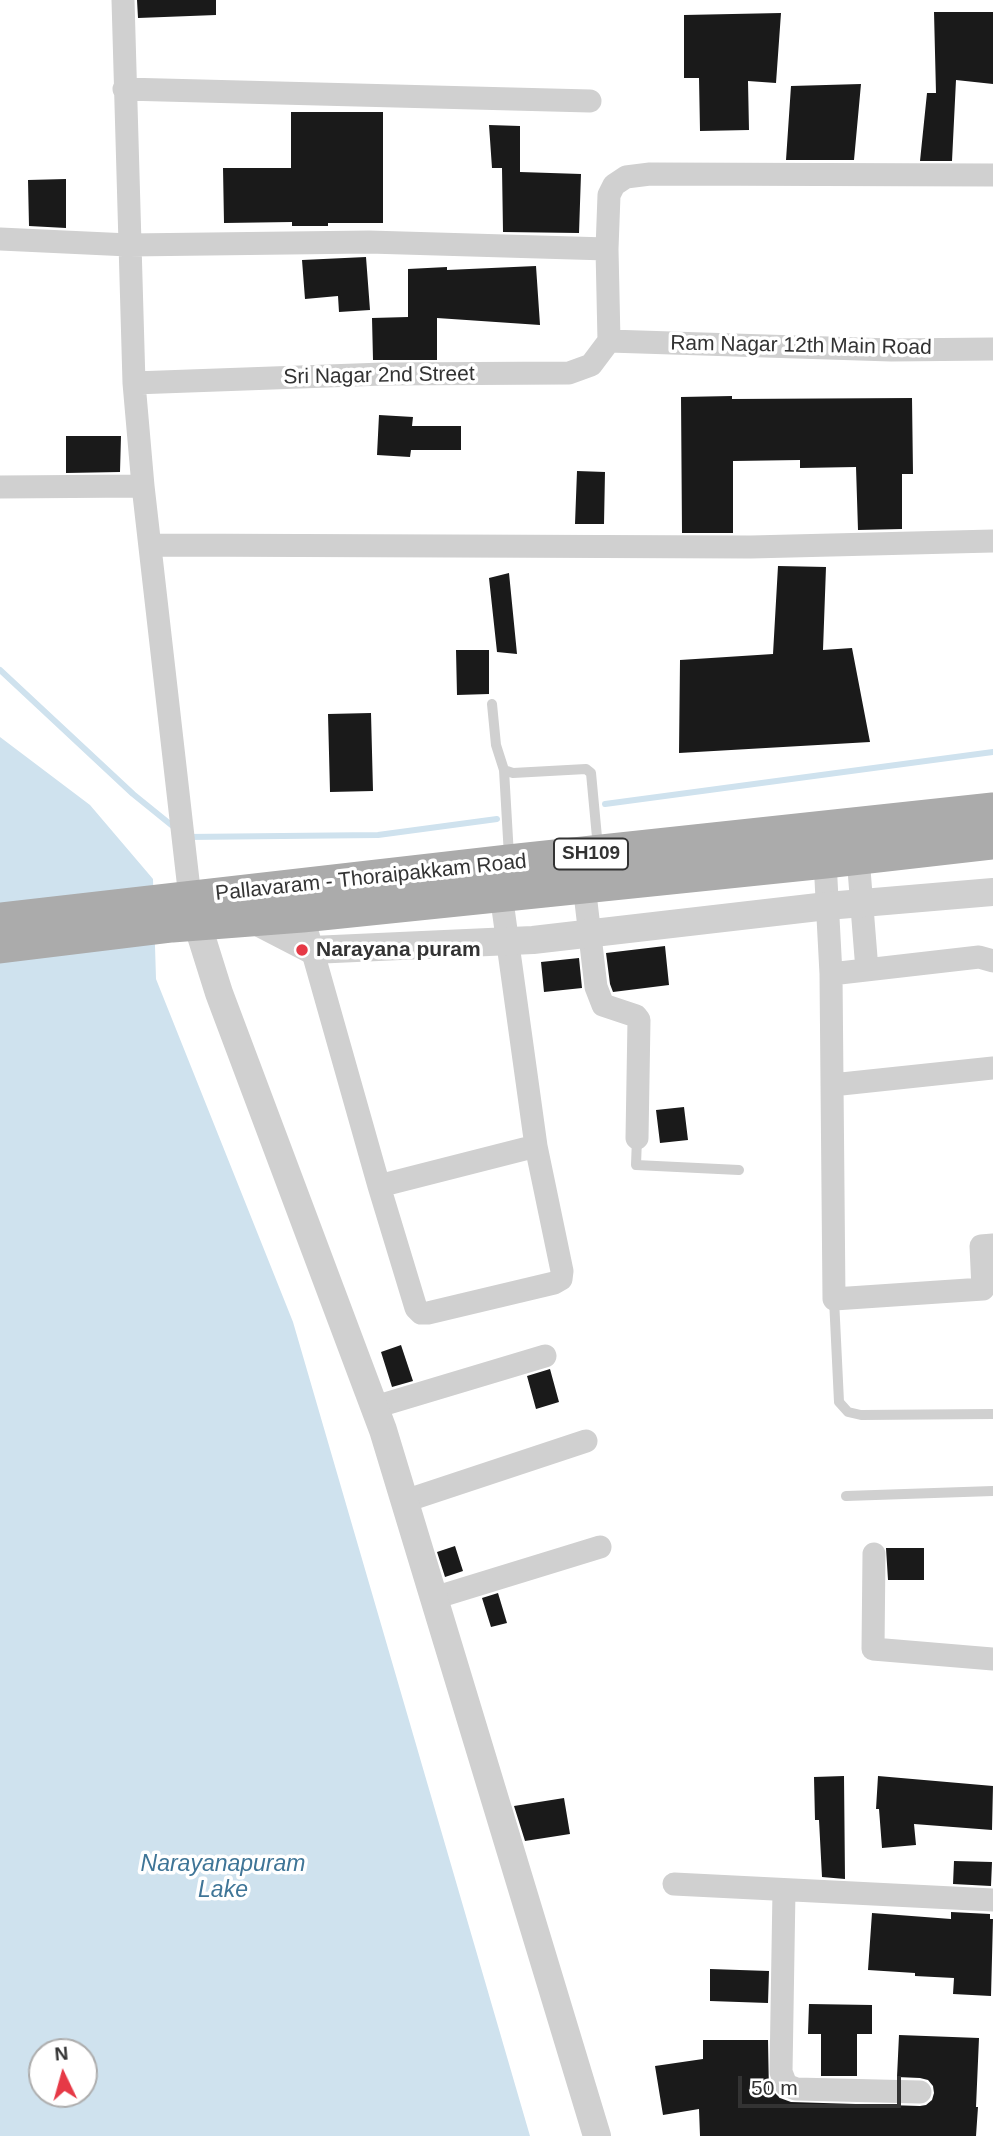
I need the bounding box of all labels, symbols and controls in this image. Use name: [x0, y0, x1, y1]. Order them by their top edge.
street label: Ram Nagar 12th Main Road: [670, 331, 932, 361]
street label: Sri Nagar 2nd Street: [283, 362, 475, 390]
road number: SH109: [554, 838, 628, 870]
street label: Pallavaram - Thoraipakkam Road: [214, 849, 528, 907]
place label: Narayana puram: [316, 937, 481, 963]
marker: Narayana puram: [294, 942, 310, 958]
water label: Narayanapuram Lake: [141, 1851, 305, 1905]
north arrow: [28, 2038, 98, 2108]
text: N: [54, 2043, 69, 2065]
scale bar: [741, 2062, 904, 2106]
text: 50 m: [751, 2076, 798, 2099]

